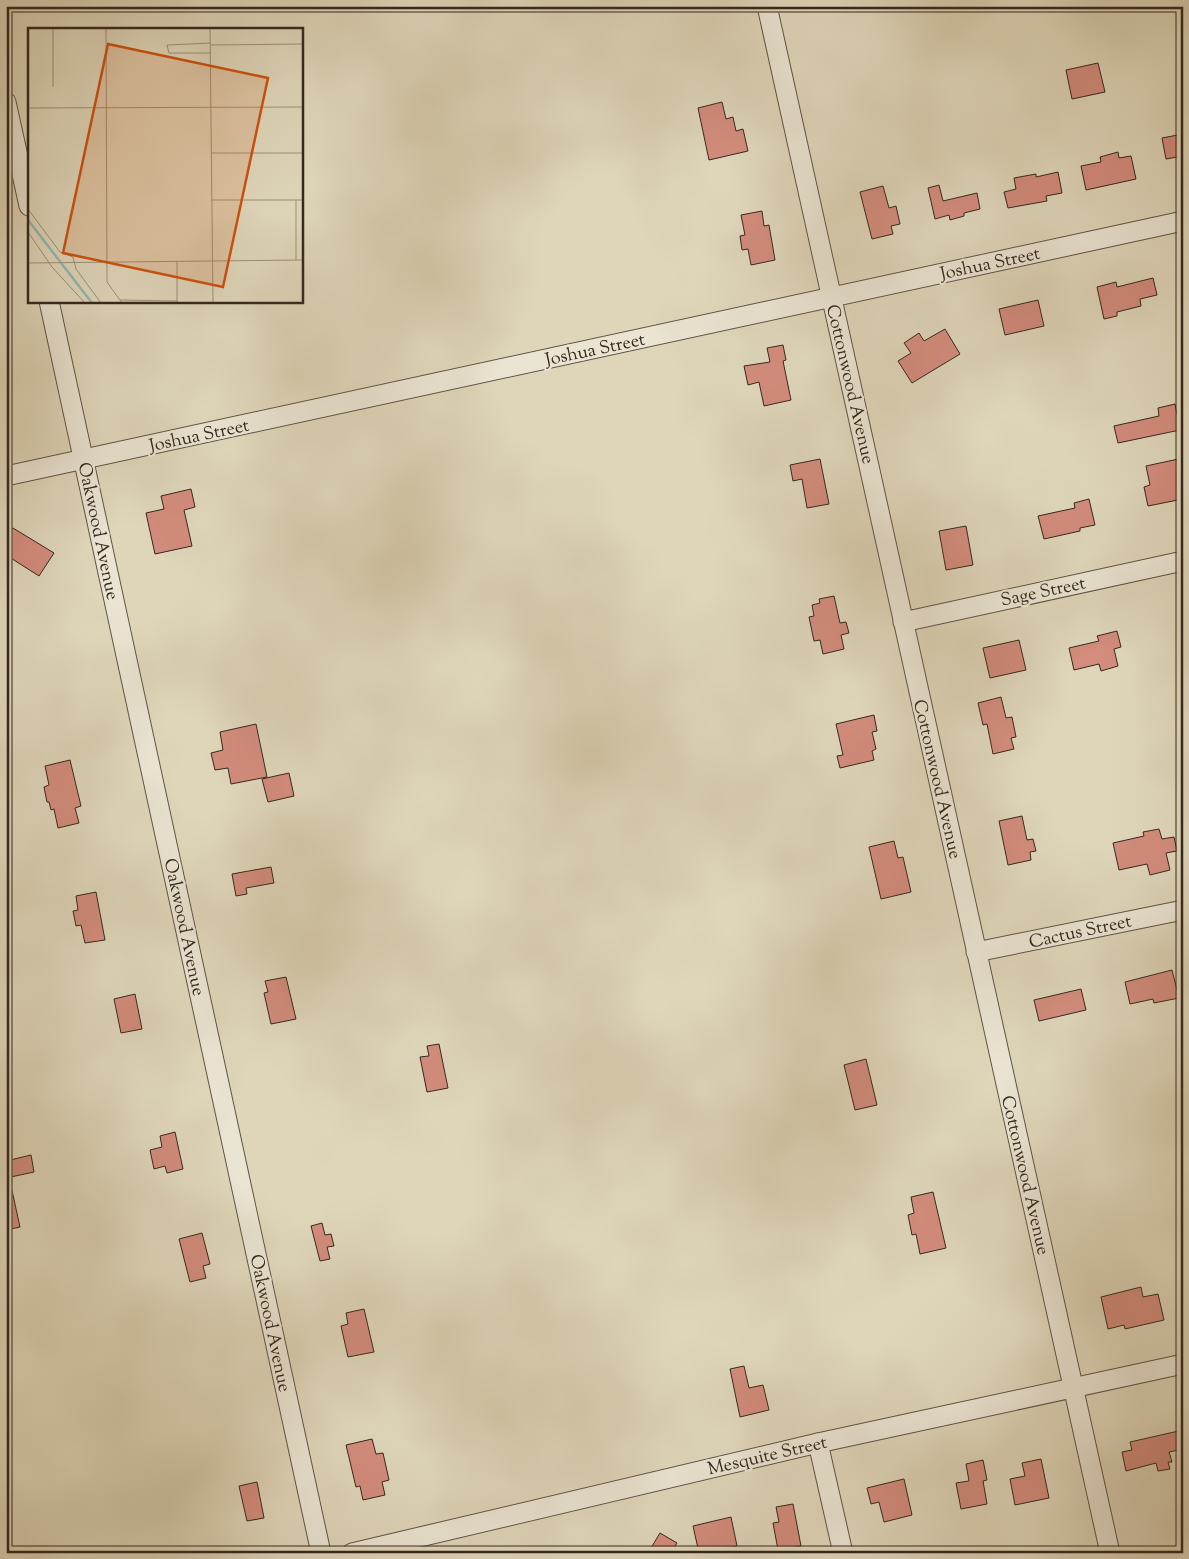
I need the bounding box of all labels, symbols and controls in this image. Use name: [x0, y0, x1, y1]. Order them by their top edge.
inset map: [28, 28, 302, 302]
street label: Joshua Street: [937, 242, 1043, 288]
street label: Cottonwood Avenue: [818, 302, 880, 467]
street label: Joshua Street: [542, 328, 648, 374]
street label: Joshua Street: [146, 414, 252, 460]
street label: Oakwood Avenue: [70, 460, 124, 603]
street label: Sage Street: [999, 571, 1088, 615]
street label: Cottonwood Avenue: [905, 697, 967, 862]
street label: Oakwood Avenue: [156, 856, 210, 999]
street label: Cactus Street: [1027, 909, 1134, 957]
street label: Cottonwood Avenue: [993, 1093, 1055, 1258]
street label: Oakwood Avenue: [242, 1252, 296, 1395]
street label: Mesquite Street: [705, 1431, 830, 1483]

